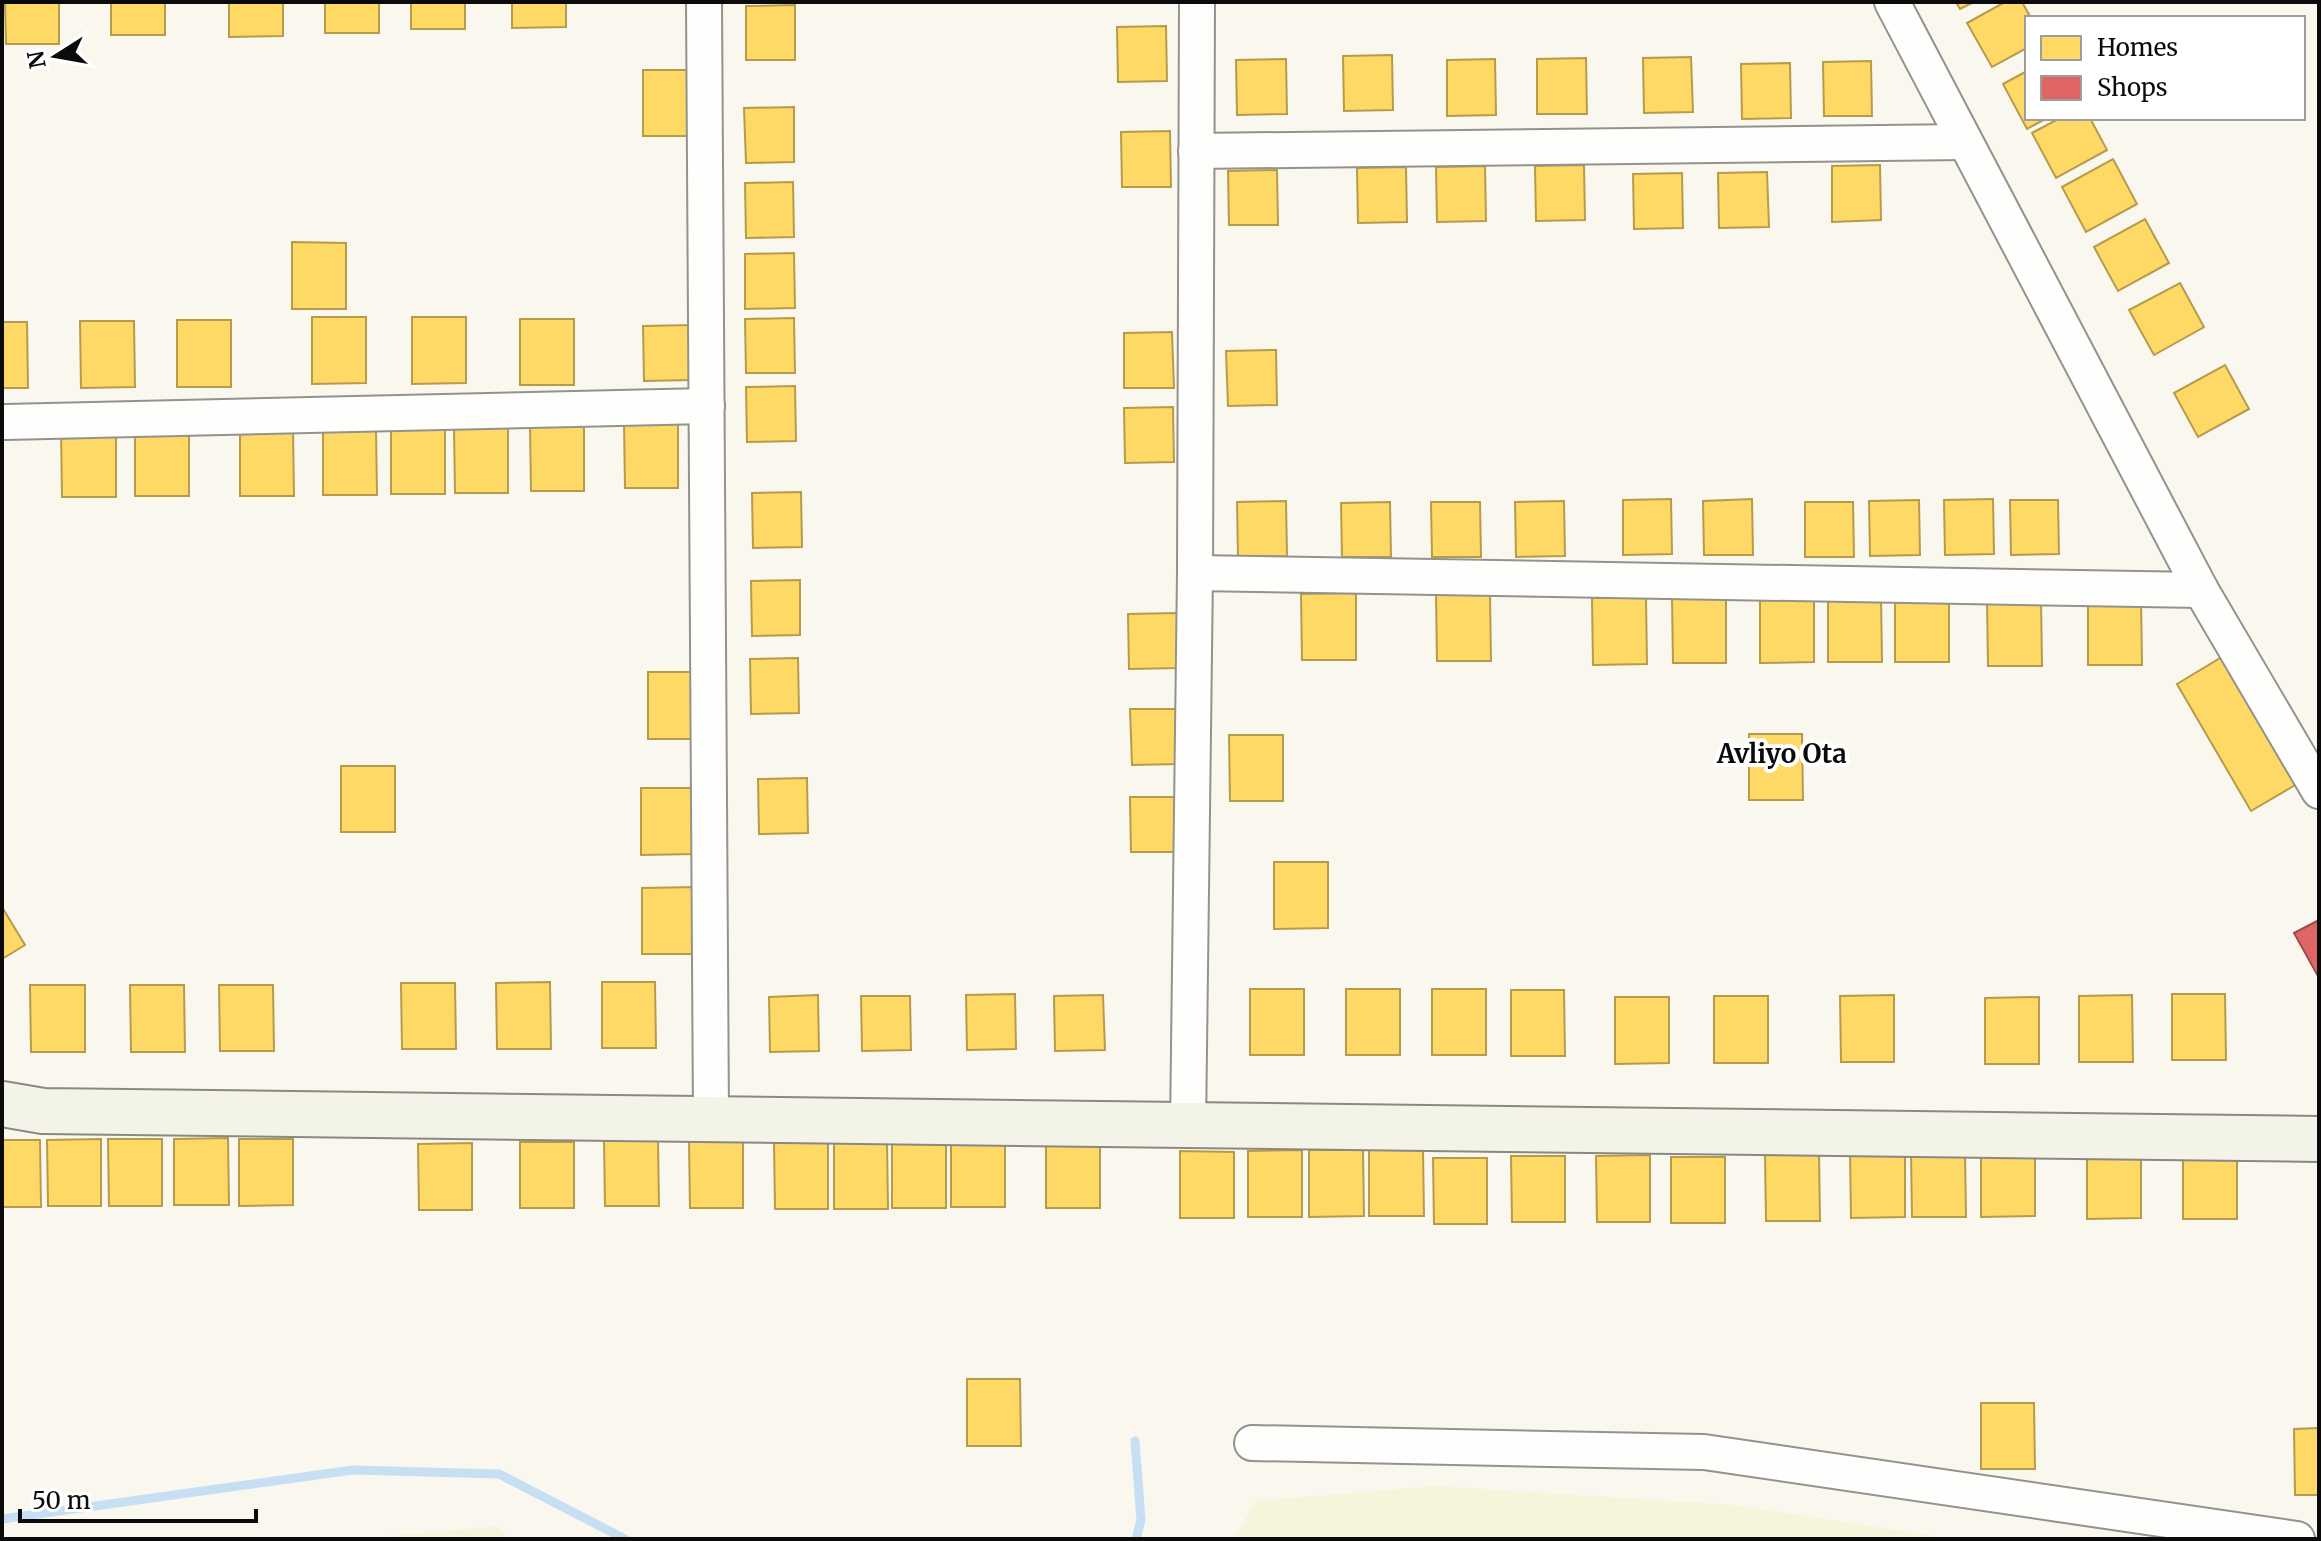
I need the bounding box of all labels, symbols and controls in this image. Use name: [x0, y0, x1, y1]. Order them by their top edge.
north arrow: [16, 16, 96, 96]
legend: [2025, 16, 2305, 120]
text: Homes: [2097, 32, 2178, 63]
text: N: [21, 48, 52, 71]
text: Shops: [2097, 72, 2168, 103]
district label: Avliyo Ota: [1716, 737, 1847, 770]
scale bar: [20, 1473, 256, 1523]
text: 50 m: [32, 1485, 91, 1516]

